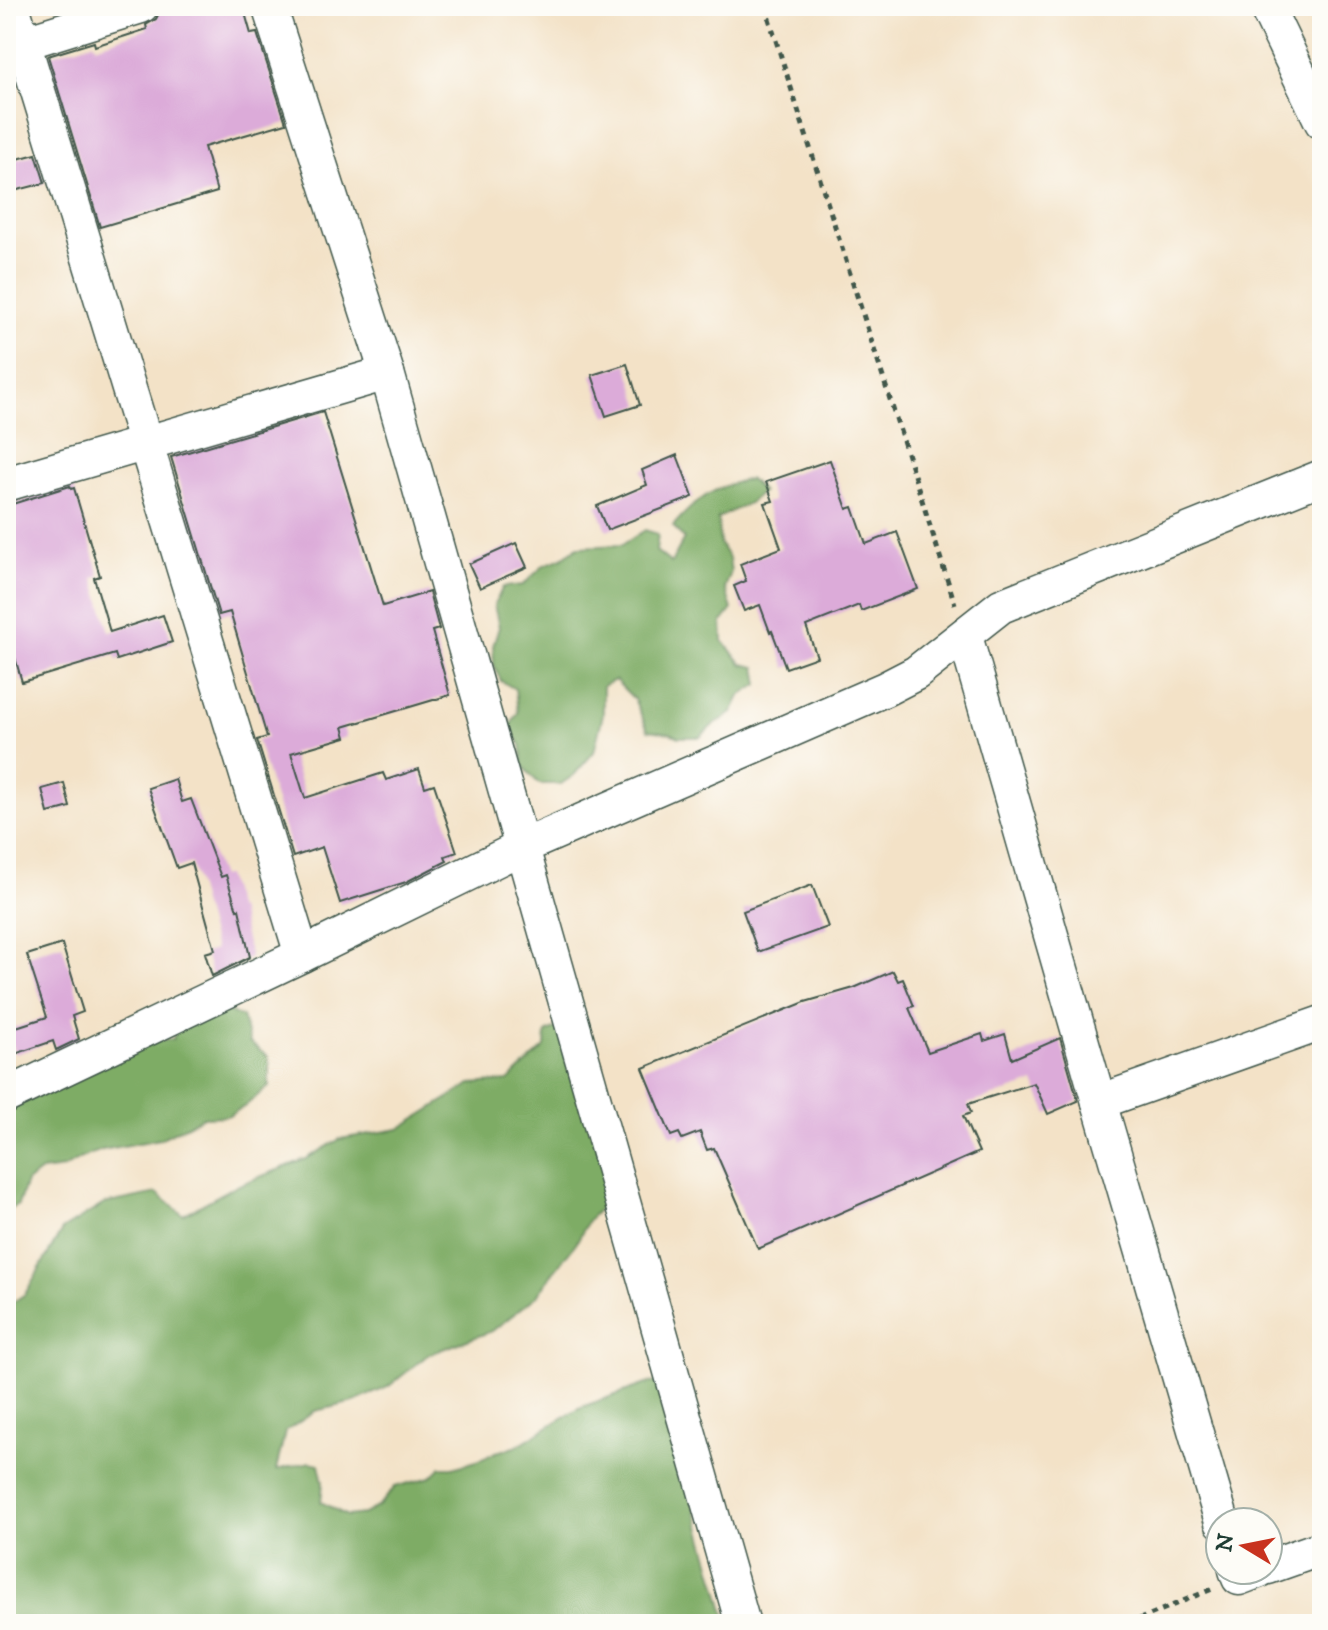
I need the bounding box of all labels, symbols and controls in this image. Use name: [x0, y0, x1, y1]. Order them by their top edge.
north arrow: [1204, 1506, 1284, 1586]
text: N: [1211, 1532, 1241, 1554]

